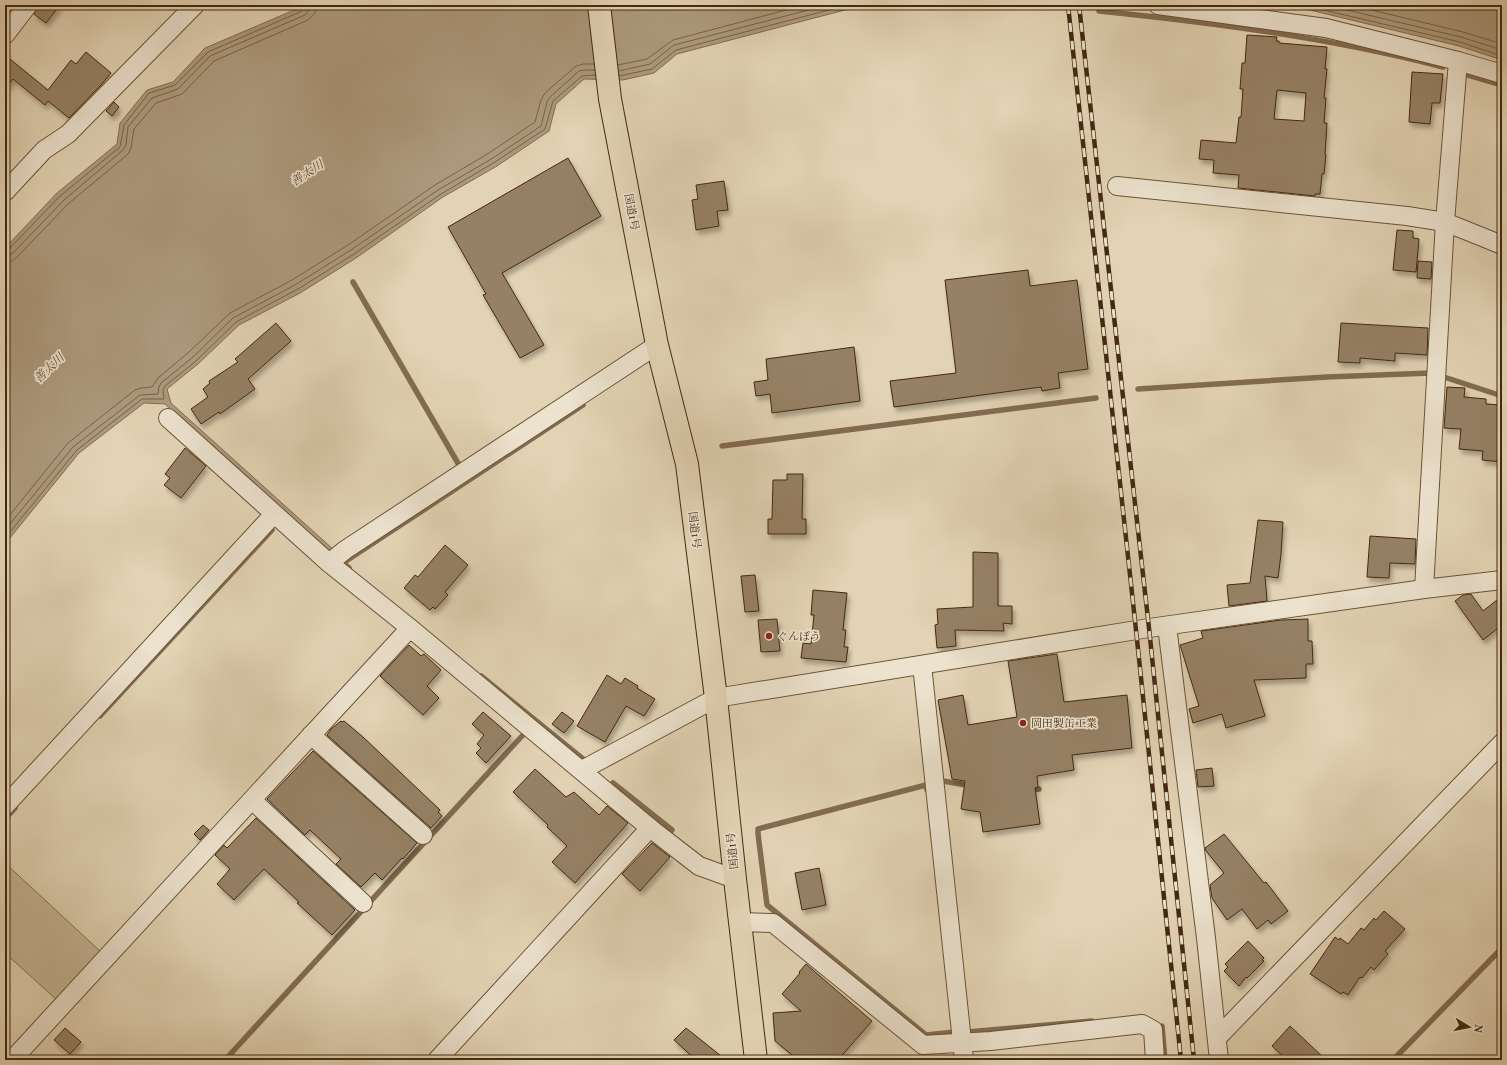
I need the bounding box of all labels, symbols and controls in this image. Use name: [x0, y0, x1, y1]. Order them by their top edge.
water label: 善太川: [288, 156, 329, 190]
street label: 国道1号: [620, 193, 641, 232]
water label: 善太川: [31, 349, 70, 387]
street label: 国道1号: [684, 511, 703, 550]
place label: ぐんぽう: [777, 630, 821, 645]
marker: ぐんぽう: [764, 631, 774, 641]
place label: 岡田製缶工業: [1031, 717, 1097, 732]
marker: 岡田製缶工業: [1018, 718, 1028, 728]
street label: 国道1号: [724, 832, 743, 870]
north arrow: [1449, 1007, 1489, 1047]
text: N: [1469, 1023, 1485, 1034]

